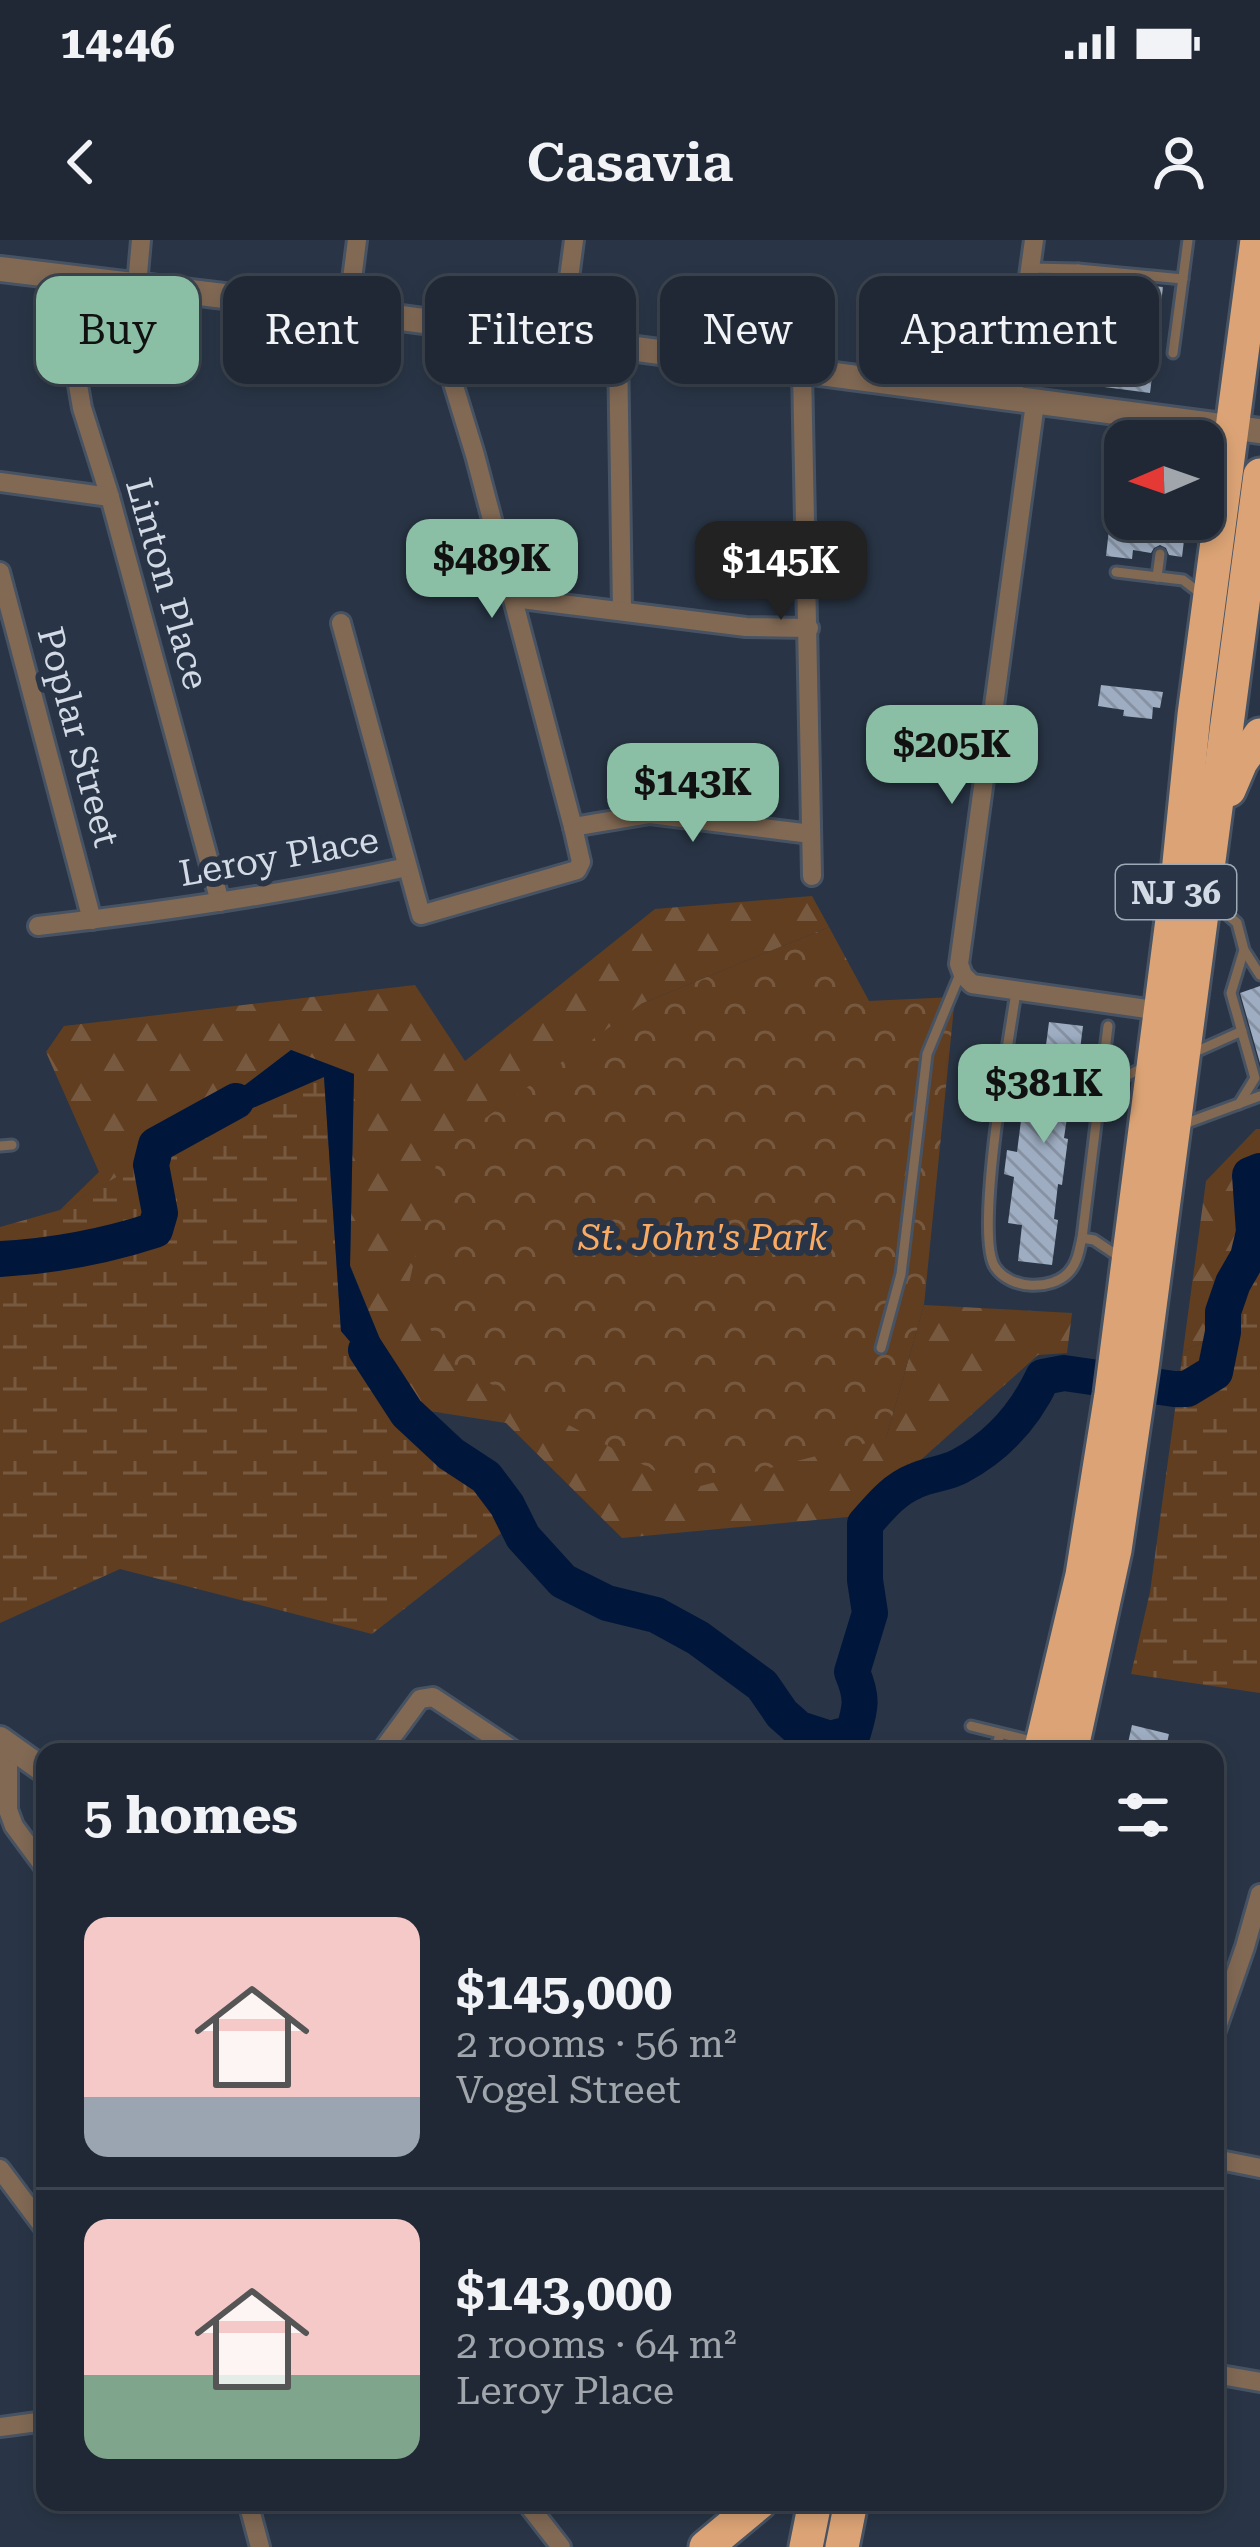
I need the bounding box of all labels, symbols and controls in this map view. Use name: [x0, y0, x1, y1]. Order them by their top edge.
text: 14:46: [60, 16, 175, 69]
icon: back: [48, 129, 114, 195]
icon: person: [1146, 129, 1212, 195]
text: Casavia: [527, 131, 733, 194]
chip: Buy: [36, 276, 199, 384]
chip: Rent: [223, 276, 401, 384]
chip: Filters: [425, 276, 636, 384]
chip: New: [660, 276, 835, 384]
chip: Apartment: [859, 276, 1159, 384]
north arrow: [1104, 420, 1224, 540]
map controls: [1104, 420, 1224, 540]
street label: Linton Place: [117, 474, 217, 694]
pin: $489K: [408, 519, 576, 621]
pin: $145K: [697, 521, 865, 623]
text: $489K: [433, 535, 551, 581]
text: $145K: [722, 537, 840, 583]
street label: Poplar Street: [28, 623, 128, 851]
pin: $205K: [868, 705, 1036, 807]
text: $205K: [893, 721, 1011, 767]
pin: $143K: [609, 743, 777, 845]
text: $143K: [634, 759, 752, 805]
street label: Leroy Place: [176, 819, 382, 895]
road number: NJ 36: [1116, 865, 1236, 919]
pin: $381K: [960, 1044, 1128, 1146]
text: $381K: [985, 1060, 1103, 1106]
park label: St. John's Park: [578, 1217, 828, 1259]
icon: filters: [1110, 1782, 1176, 1848]
text: 5 homes: [84, 1786, 298, 1845]
text: $145,000: [456, 1962, 672, 2021]
icon: home: [180, 1965, 324, 2109]
text: 2 rooms · 56 m²: [456, 2021, 737, 2067]
text: Vogel Street: [456, 2067, 681, 2113]
text: $143,000: [456, 2263, 672, 2322]
icon: home: [180, 2267, 324, 2411]
text: 2 rooms · 64 m²: [456, 2322, 737, 2368]
text: Leroy Place: [456, 2368, 674, 2414]

